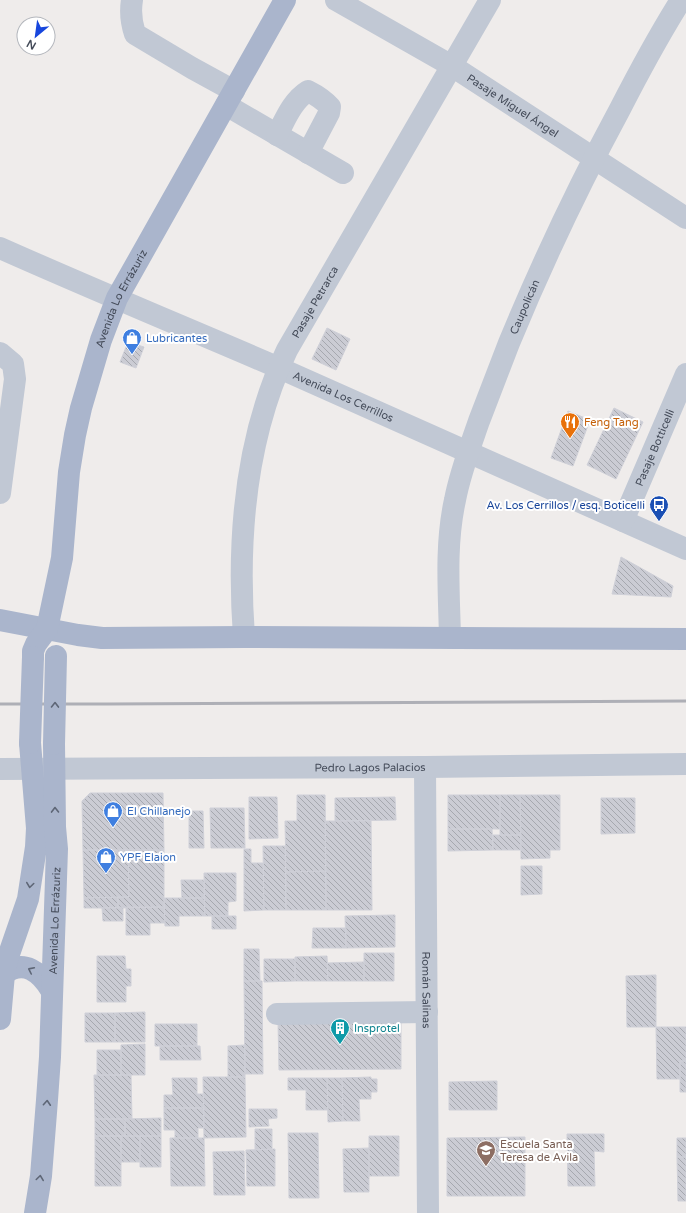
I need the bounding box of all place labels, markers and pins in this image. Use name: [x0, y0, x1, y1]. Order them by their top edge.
shop icon: Lubricantes: [121, 327, 143, 355]
place label: Lubricantes: [146, 332, 207, 345]
restaurant icon: Feng Tang: [559, 411, 581, 439]
place label: Feng Tang: [584, 416, 639, 429]
bus stop icon: Av. Los Cerrillos / esq. Boticelli: [648, 494, 670, 522]
place label: Av. Los Cerrillos / esq. Boticelli: [486, 499, 645, 512]
shop icon: El Chillanejo: [102, 800, 124, 828]
place label: El Chillanejo: [127, 805, 191, 818]
shop icon: YPF Elaion: [95, 846, 117, 874]
place label: YPF Elaion: [120, 851, 176, 864]
building icon: Insprotel: [329, 1017, 351, 1045]
place label: Insprotel: [354, 1022, 400, 1035]
place label: Escuela Santa Teresa de Avila: [500, 1138, 578, 1164]
school or university icon: Escuela Santa Teresa de Avila: [475, 1139, 497, 1167]

